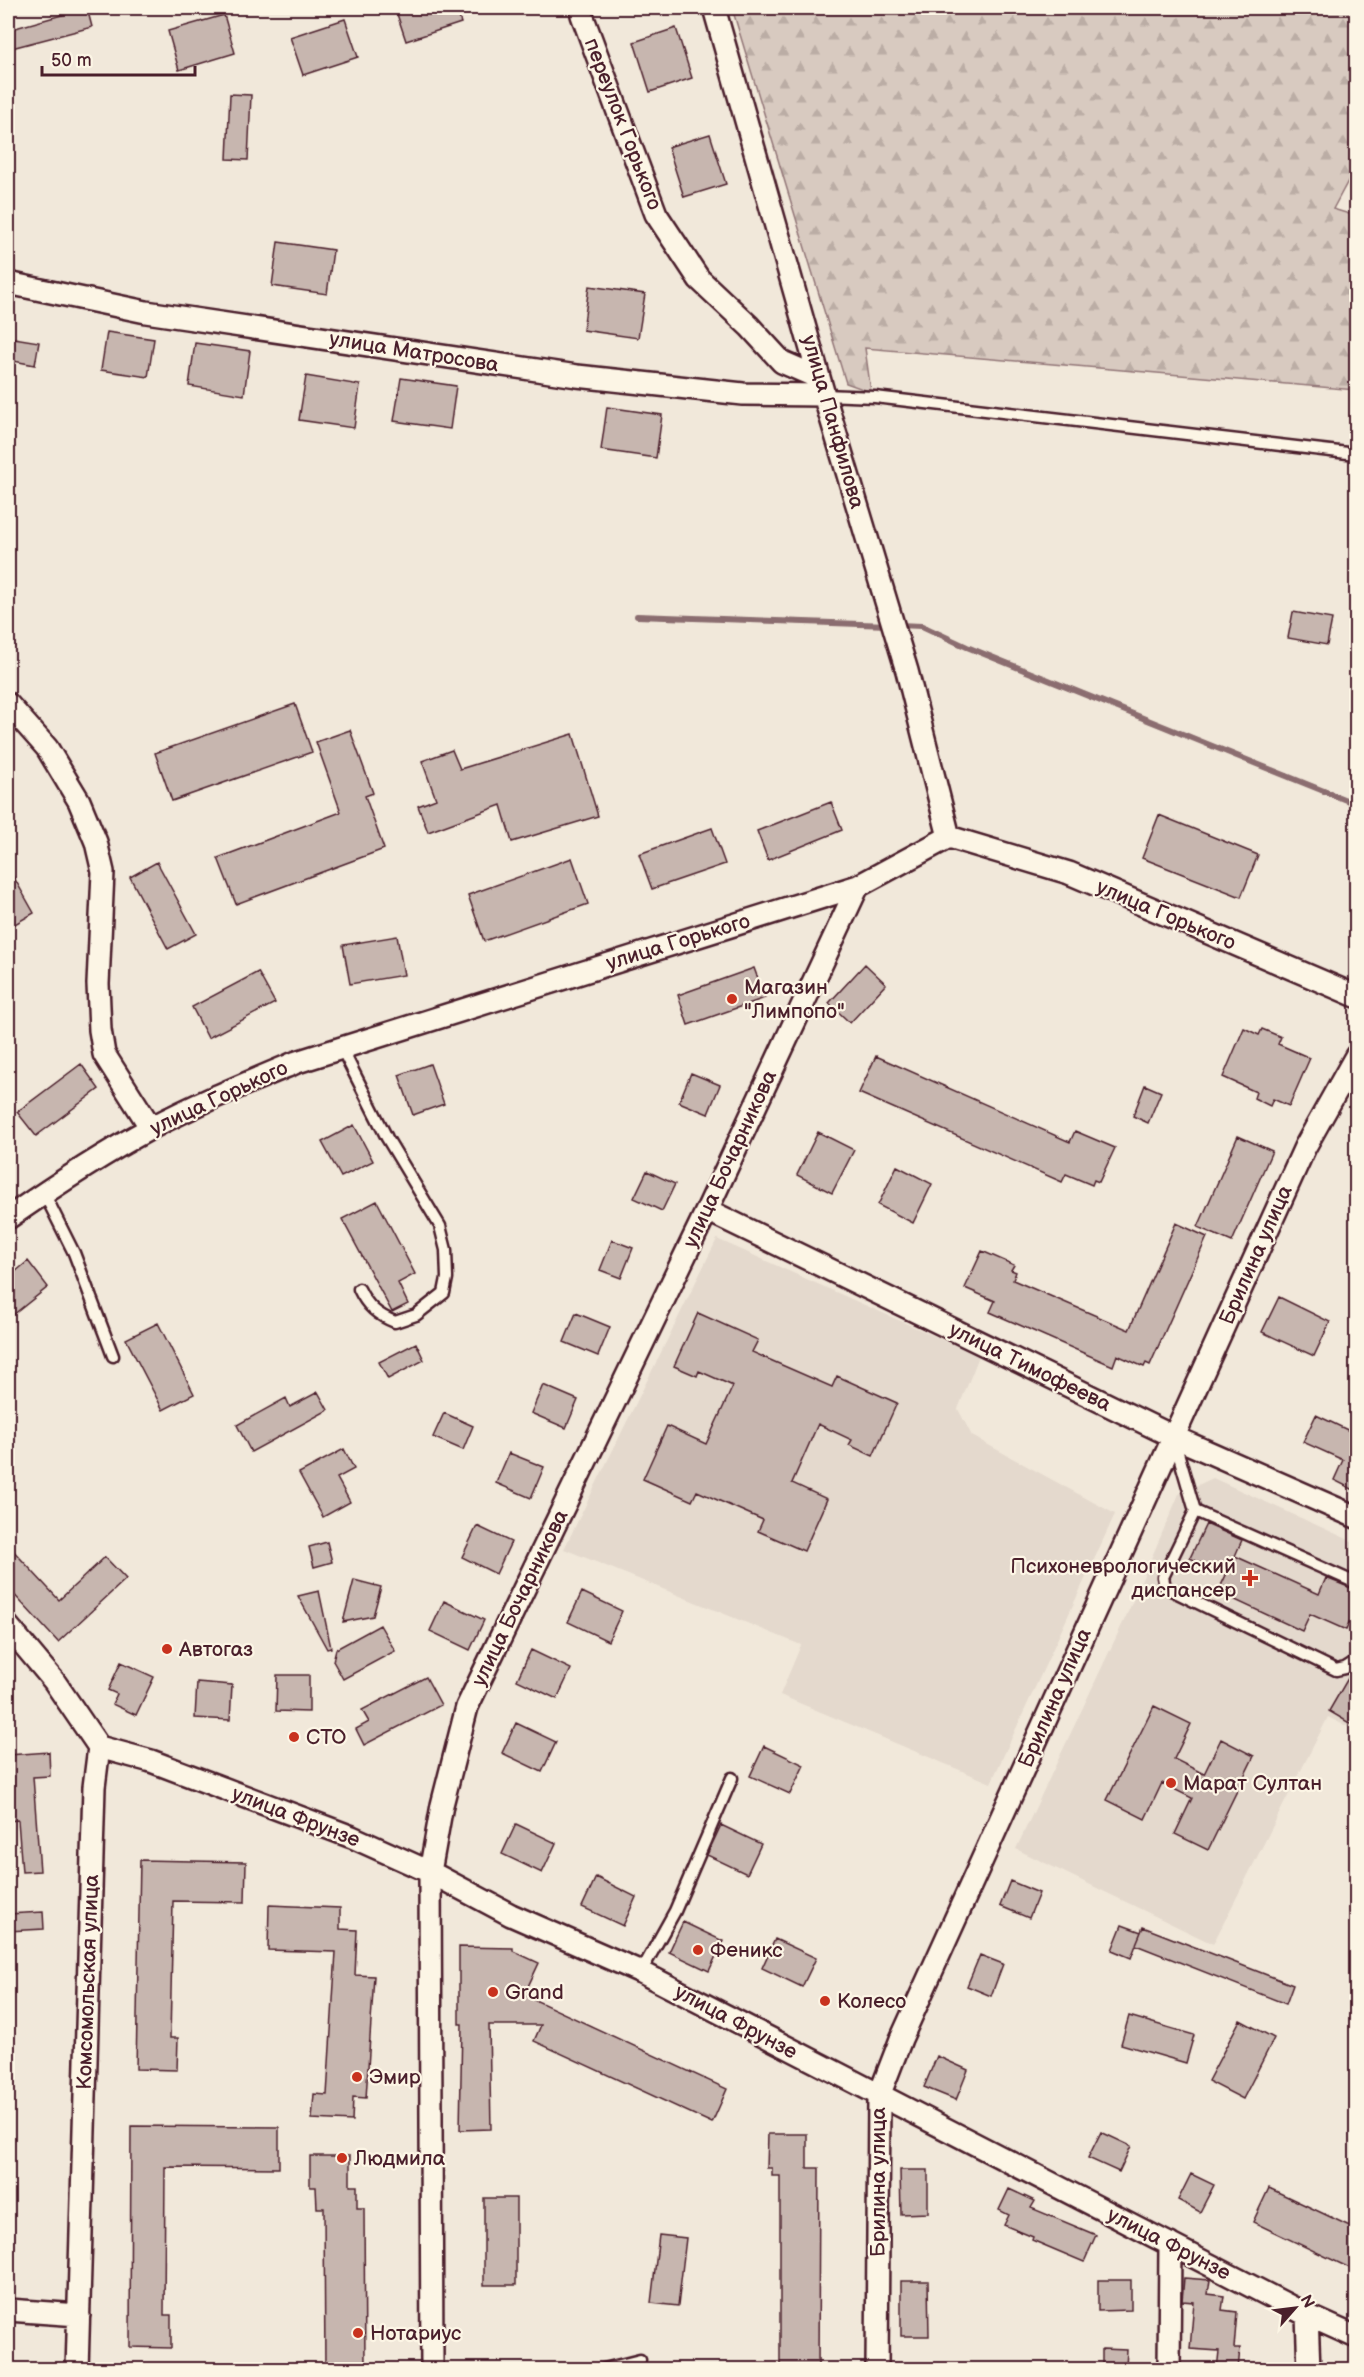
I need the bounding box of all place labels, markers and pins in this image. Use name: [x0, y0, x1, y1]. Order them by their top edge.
place label: Магазин "Лимпопо": [744, 975, 845, 1024]
marker: Магазин "Лимпопо": [725, 992, 739, 1006]
place label: Психоневрологический диспансер: [1010, 1554, 1236, 1603]
marker: Психоневрологический диспансер: [1241, 1569, 1259, 1587]
place label: Автогаз: [178, 1637, 253, 1662]
marker: Автогаз: [160, 1642, 174, 1656]
place label: СТО: [306, 1725, 346, 1750]
marker: СТО: [287, 1730, 301, 1744]
place label: Марат Султан: [1183, 1771, 1322, 1796]
marker: Марат Султан: [1164, 1776, 1178, 1790]
place label: Феникс: [710, 1938, 783, 1963]
marker: Феникс: [691, 1943, 705, 1957]
place label: Grand: [505, 1980, 564, 2005]
marker: Grand: [486, 1985, 500, 1999]
place label: Колесо: [837, 1989, 906, 2014]
marker: Колесо: [818, 1994, 832, 2008]
place label: Эмир: [369, 2065, 421, 2090]
marker: Эмир: [350, 2070, 364, 2084]
place label: Людмила: [353, 2146, 446, 2171]
marker: Людмила: [335, 2151, 349, 2165]
place label: Нотариус: [370, 2321, 461, 2346]
marker: Нотариус: [351, 2326, 365, 2340]

